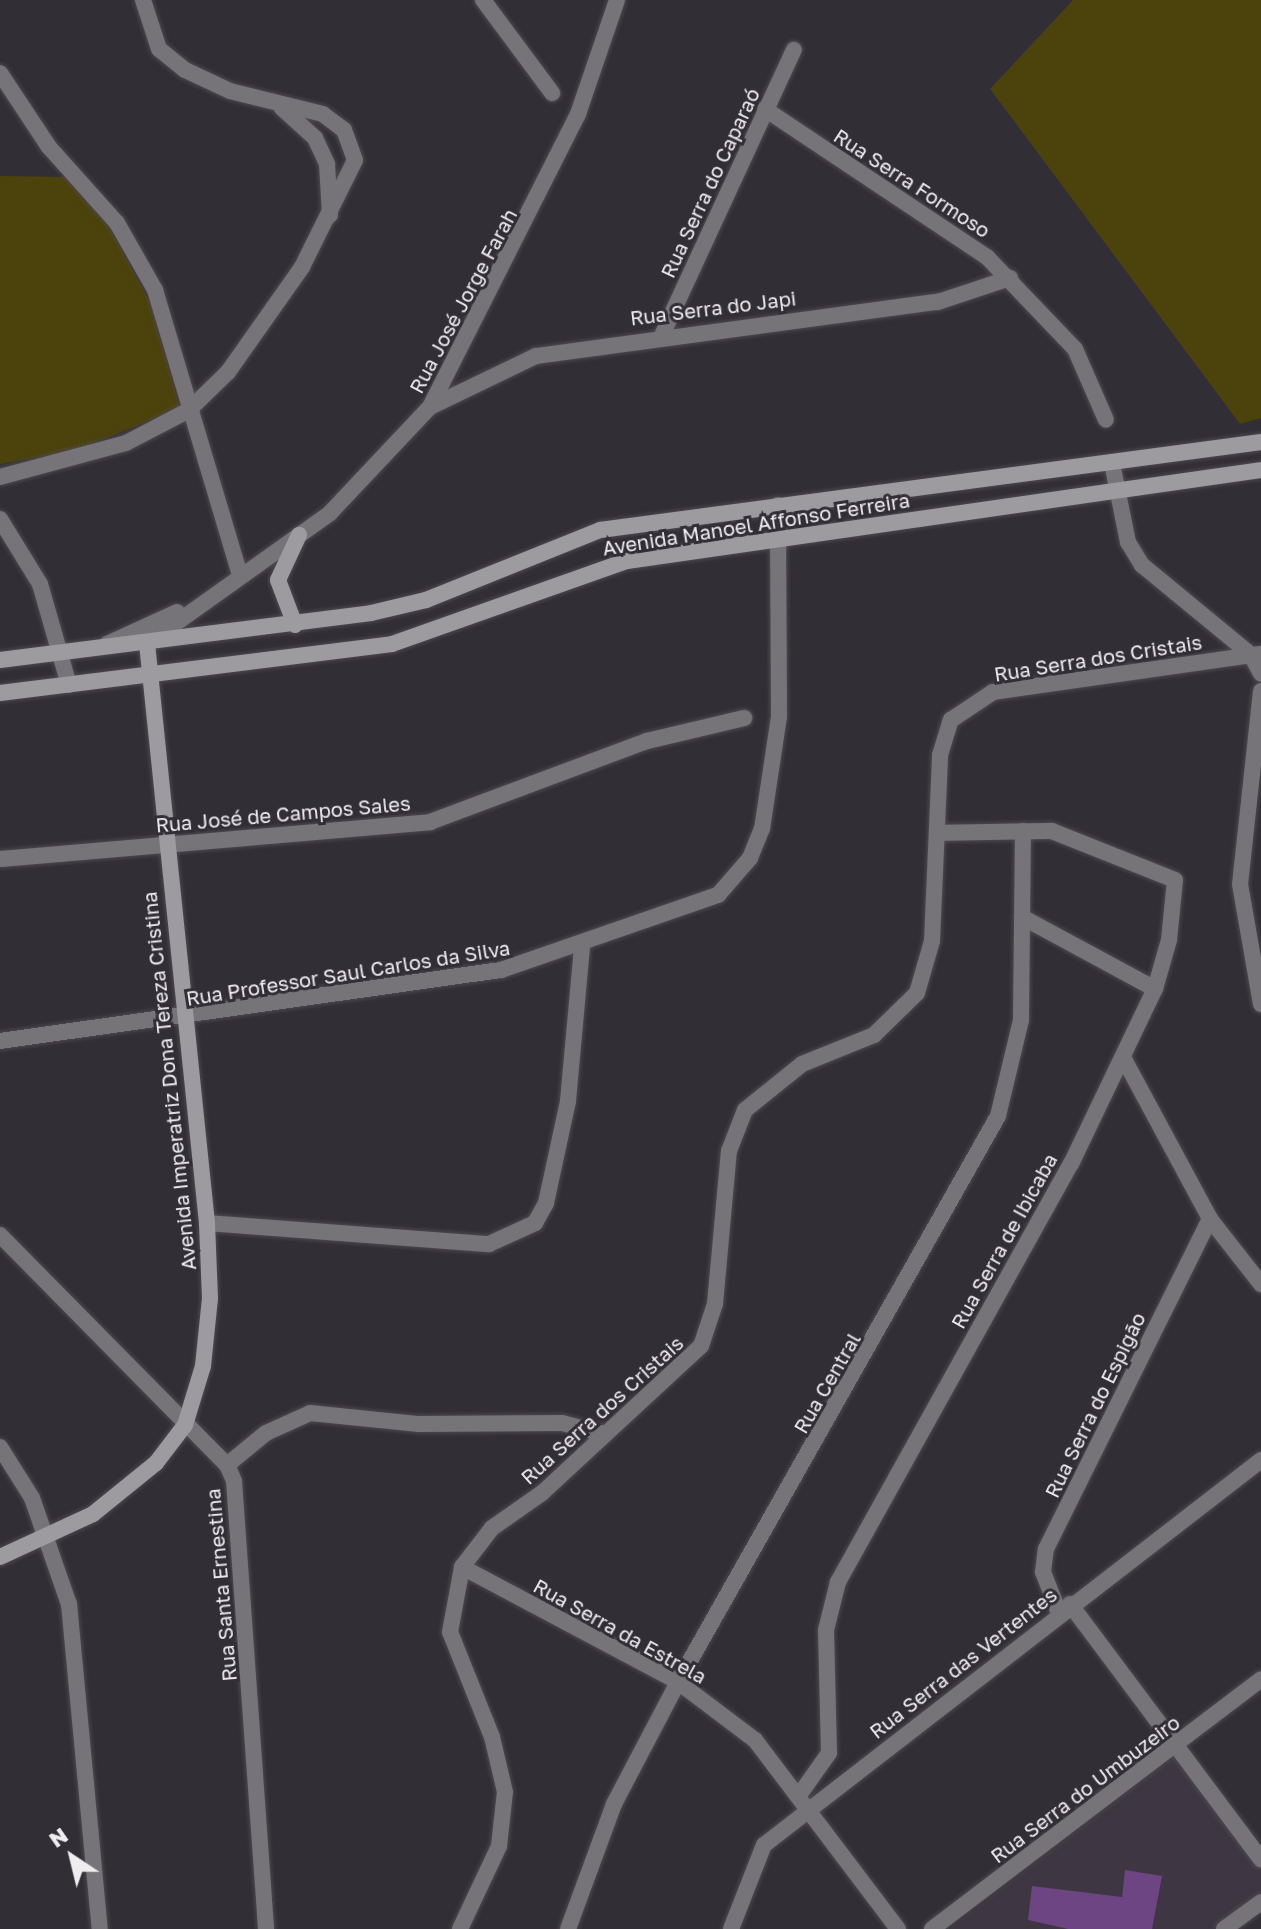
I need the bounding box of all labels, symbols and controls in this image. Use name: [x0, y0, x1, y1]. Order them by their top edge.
street label: Rua Serra do Caparaó: [656, 84, 764, 282]
street label: Rua Serra Formoso: [829, 124, 995, 242]
street label: Rua José Jorge Farah: [404, 205, 522, 397]
street label: Rua Serra do Japi: [629, 286, 797, 330]
street label: Avenida Manoel Affonso Ferreira: [601, 488, 911, 560]
street label: Rua Serra dos Cristais: [992, 630, 1204, 686]
street label: Rua José de Campos Sales: [155, 791, 411, 837]
street label: Avenida Imperatriz Dona Tereza Cristina: [137, 890, 201, 1272]
street label: Rua Professor Saul Carlos da Silva: [184, 936, 512, 1010]
street label: Rua Serra de Ibicaba: [946, 1149, 1062, 1333]
street label: Rua Serra do Espigão: [1040, 1308, 1150, 1502]
street label: Rua Central: [789, 1328, 865, 1438]
street label: Rua Serra dos Cristais: [516, 1331, 688, 1489]
street label: Rua Santa Ernestina: [201, 1488, 241, 1682]
street label: Rua Serra da Estrela: [529, 1573, 711, 1689]
street label: Rua Serra das Vertentes: [865, 1582, 1061, 1744]
street label: Rua Serra do Umbuzeiro: [986, 1710, 1184, 1868]
north arrow: [32, 1817, 112, 1897]
text: N: [43, 1821, 73, 1853]

